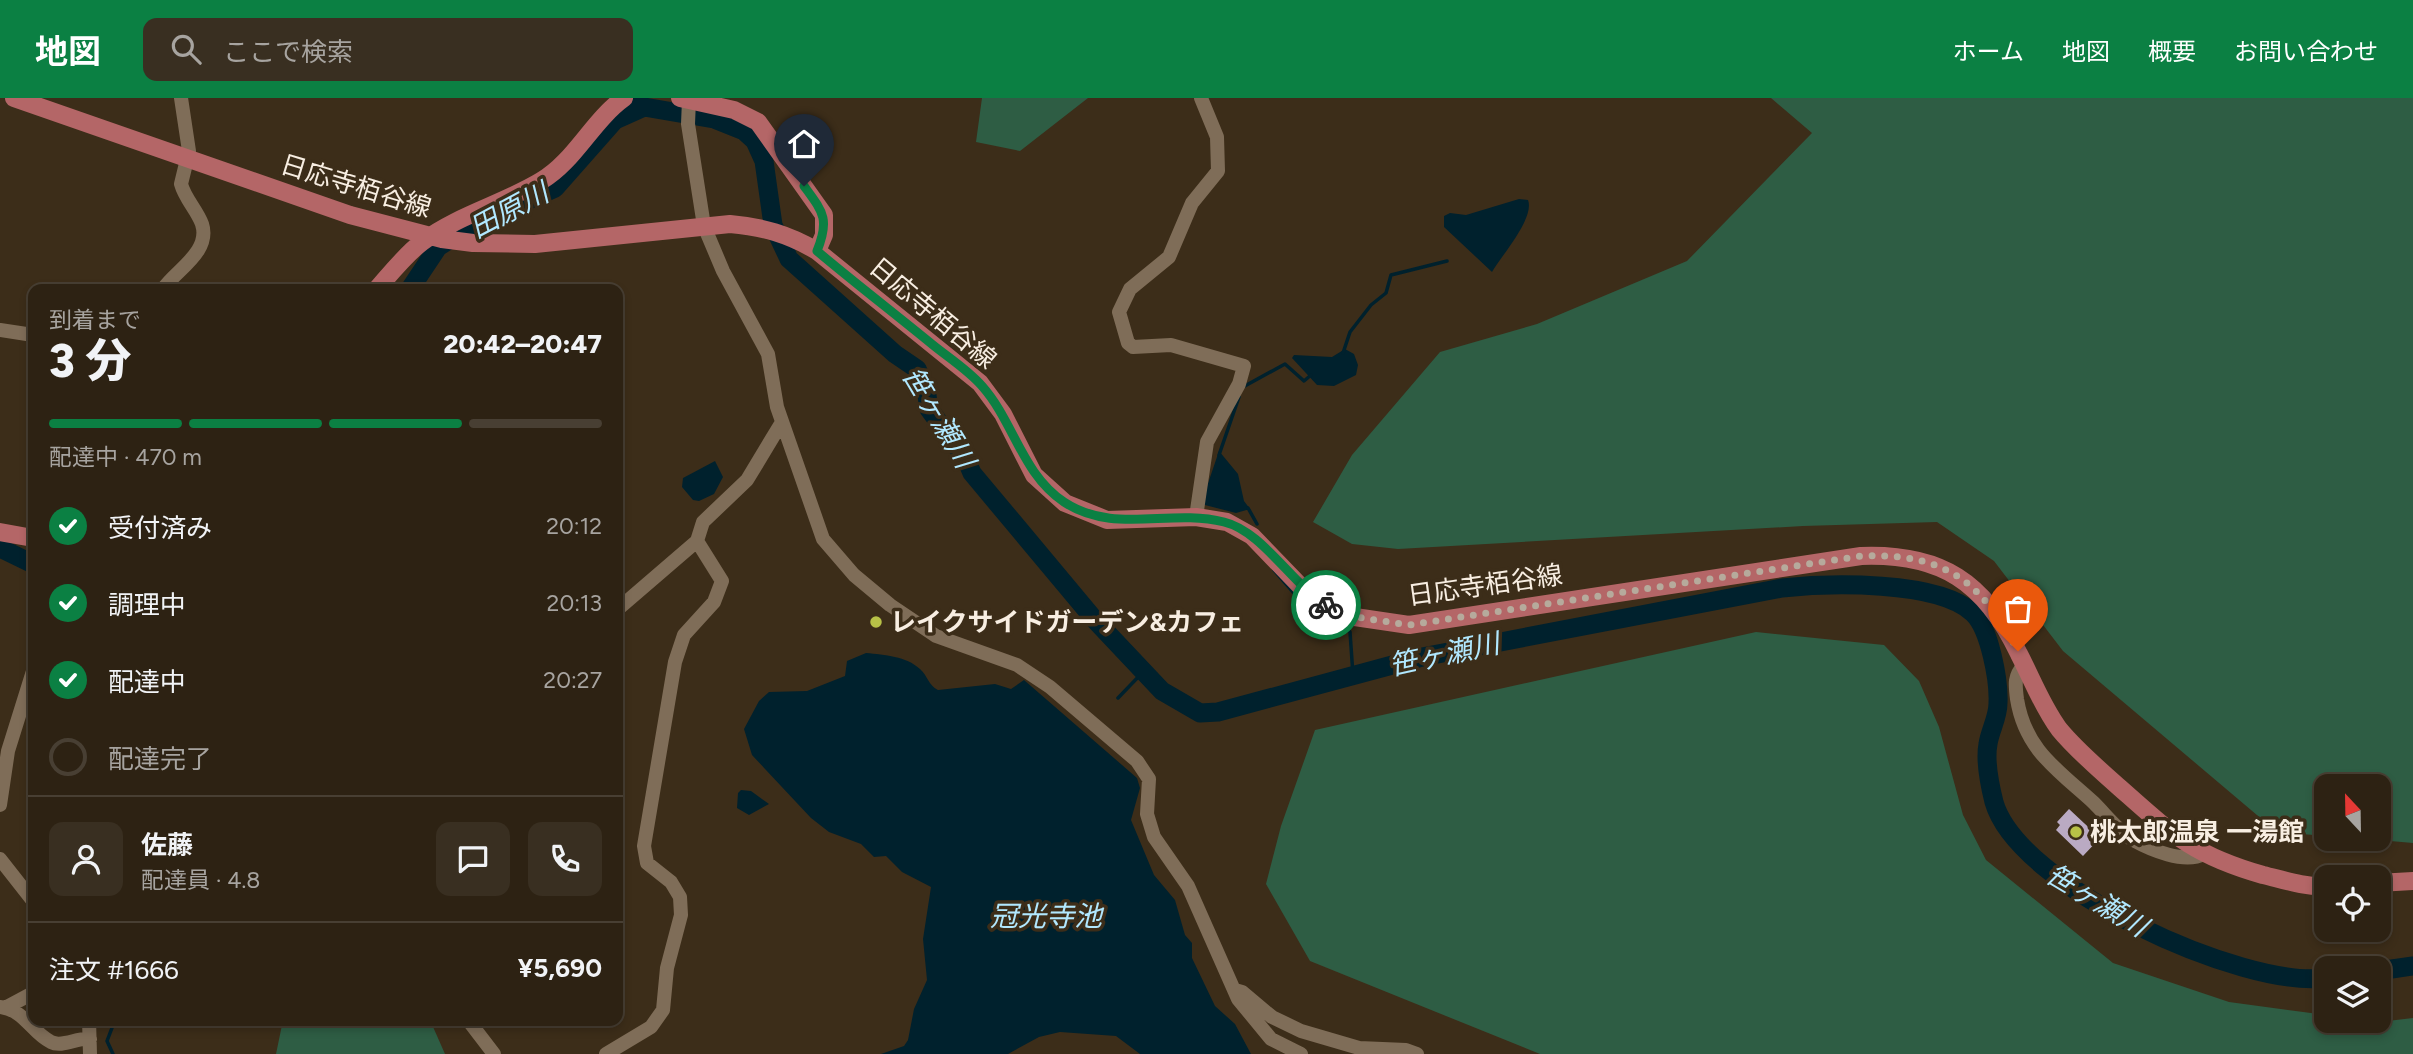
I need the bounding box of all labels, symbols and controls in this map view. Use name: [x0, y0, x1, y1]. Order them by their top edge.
search box: [143, 18, 633, 81]
icon: search: [167, 30, 205, 68]
text: 地図: [35, 32, 101, 71]
text: ここで検索: [223, 36, 353, 68]
text: ホーム: [1953, 37, 2024, 66]
text: 地図: [2062, 37, 2110, 66]
text: 概要: [2148, 37, 2196, 66]
text: お問い合わせ: [2234, 37, 2378, 66]
pin: [774, 114, 834, 186]
icon: home: [785, 125, 823, 163]
street label: 日応寺栢谷線: [277, 148, 435, 224]
water label: 田原川: [464, 174, 557, 245]
street label: 日応寺栢谷線: [863, 251, 1003, 375]
text: 到着まで: [49, 306, 141, 334]
text: 20:42–20:47: [443, 328, 602, 360]
text: 3 分: [49, 333, 132, 389]
water label: 笹ヶ瀬川: [896, 360, 984, 476]
text: 配達中 · 470 m: [49, 443, 202, 471]
icon: check: [49, 507, 87, 545]
text: 受付済み: [108, 512, 212, 544]
text: 20:12: [546, 512, 602, 540]
street label: 日応寺栢谷線: [1406, 558, 1564, 612]
courier: [1291, 570, 1361, 640]
pin: [1988, 579, 2048, 651]
icon: check: [49, 584, 87, 622]
icon: bike: [1307, 586, 1345, 624]
text: 調理中: [108, 589, 186, 621]
text: 20:13: [547, 589, 602, 617]
icon: bag: [1999, 590, 2037, 628]
place label: レイクサイドガーデン&カフェ: [890, 606, 1244, 638]
marker: レイクサイドガーデン&カフェ: [868, 614, 884, 630]
water label: 笹ヶ瀬川: [1386, 625, 1505, 682]
icon: check: [49, 661, 87, 699]
text: 配達中: [108, 666, 186, 698]
text: 20:27: [543, 666, 602, 694]
text: 配達完了: [108, 743, 212, 775]
north arrow: [2314, 774, 2390, 850]
map controls: [2314, 774, 2391, 1033]
place label: 桃太郎温泉 一湯館: [2090, 816, 2304, 848]
button: person: [49, 822, 123, 896]
button: chat: [436, 822, 510, 896]
button: phone: [528, 822, 602, 896]
marker: 桃太郎温泉 一湯館: [2068, 824, 2084, 840]
text: 佐藤: [141, 829, 193, 861]
water label: 笹ヶ瀬川: [2040, 857, 2156, 945]
button: locate: [2314, 865, 2391, 942]
text: 配達員 · 4.8: [141, 866, 260, 894]
water label: 冠光寺池: [990, 899, 1105, 933]
text: ¥5,690: [518, 952, 602, 984]
text: 注文 #1666: [49, 954, 179, 986]
button: layers: [2314, 956, 2391, 1033]

